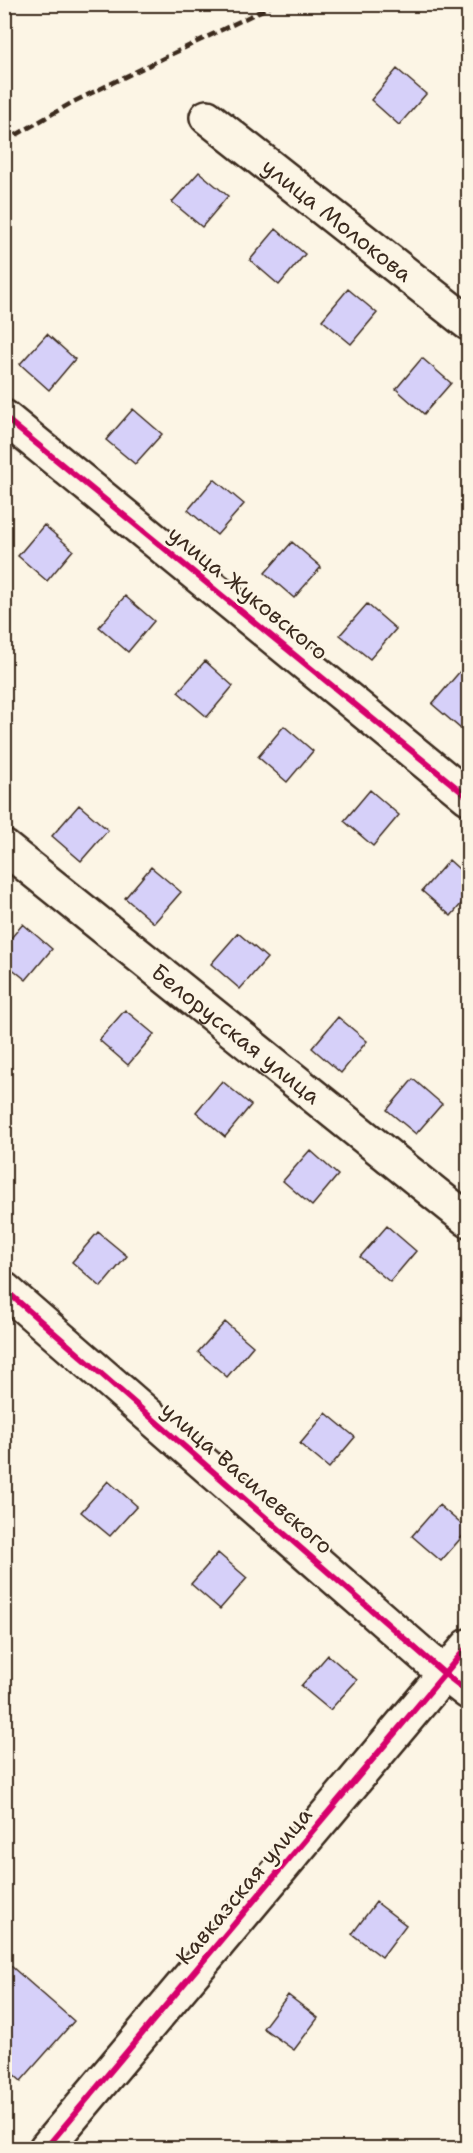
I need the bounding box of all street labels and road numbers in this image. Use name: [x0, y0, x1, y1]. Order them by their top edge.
street label: улица Молокова: [256, 152, 419, 288]
street label: улица Жуковского: [162, 519, 334, 667]
street label: Белорусская улица: [146, 957, 327, 1111]
street label: улица Василевского: [155, 1395, 339, 1561]
street label: Кавказская улица: [170, 1801, 319, 1971]

